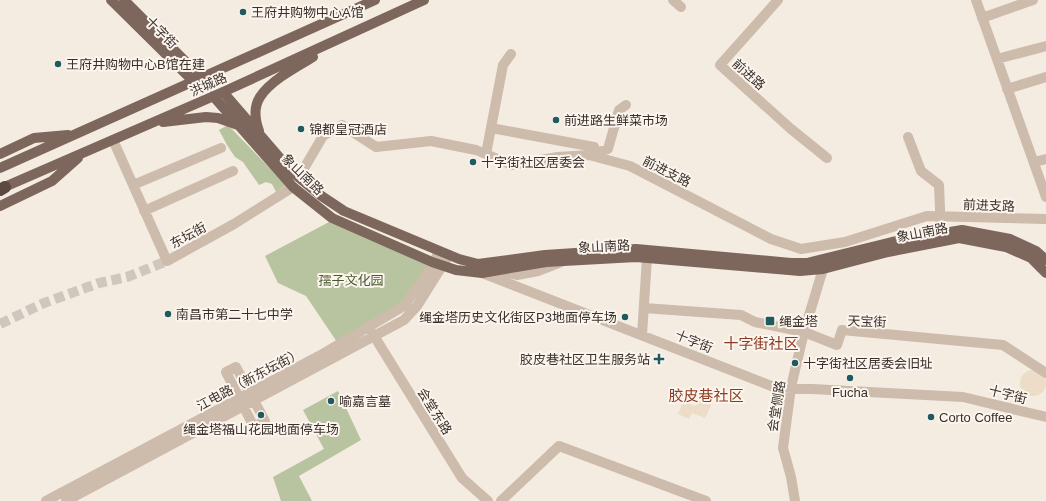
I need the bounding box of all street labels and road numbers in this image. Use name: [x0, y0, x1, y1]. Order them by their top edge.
street label: 十字街: [143, 13, 181, 51]
street label: 前进路: [729, 56, 768, 93]
street label: 洪城路: [187, 70, 229, 99]
street label: 象山南路: [279, 151, 327, 198]
street label: 前进支路: [640, 153, 693, 190]
street label: 前进支路: [963, 197, 1015, 214]
street label: 东坛街: [168, 219, 209, 251]
street label: 象山南路: [895, 220, 949, 245]
street label: 象山南路: [578, 238, 630, 255]
street label: 天宝街: [847, 313, 887, 330]
street label: 十字街: [673, 327, 715, 356]
street label: 江电路（新东坛街）: [194, 345, 304, 414]
street label: 会堂侧路: [765, 379, 788, 433]
street label: 十字街: [987, 382, 1029, 406]
street label: 会堂东路: [414, 385, 455, 437]

